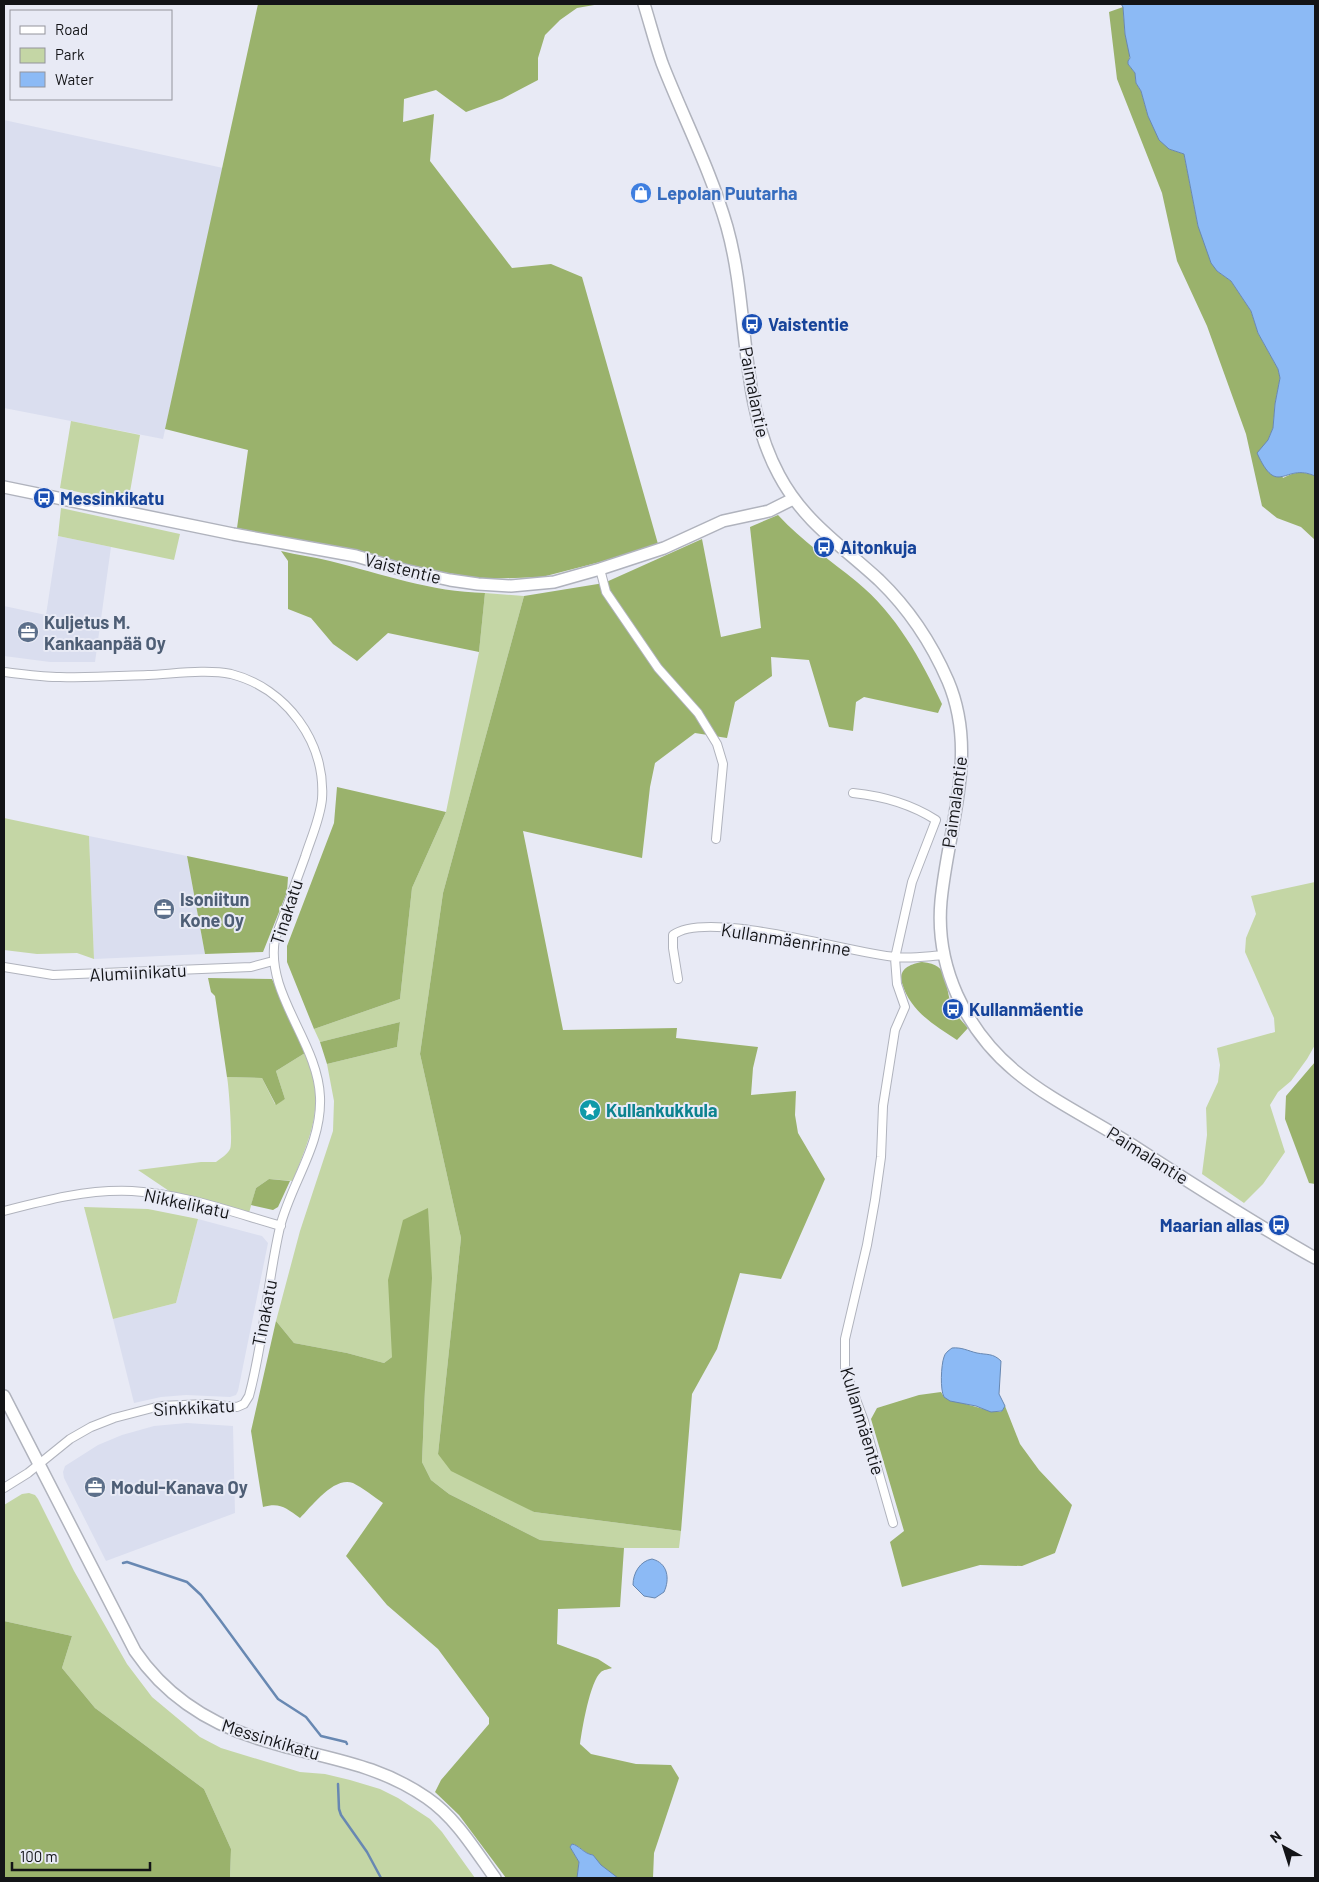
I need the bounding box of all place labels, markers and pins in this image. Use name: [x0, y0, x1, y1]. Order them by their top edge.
shop icon: Lepolan Puutarha: [629, 181, 653, 205]
place label: Lepolan Puutarha: [657, 182, 798, 204]
bus stop icon: Vaistentie: [740, 312, 764, 336]
place label: Vaistentie: [768, 313, 849, 335]
bus stop icon: Messinkikatu: [32, 486, 56, 510]
place label: Messinkikatu: [60, 487, 164, 509]
bus stop icon: Aitonkuja: [812, 535, 836, 559]
place label: Aitonkuja: [840, 536, 917, 558]
place label: Kuljetus M. Kankaanpää Oy: [44, 611, 166, 654]
office icon: Kuljetus M. Kankaanpää Oy: [16, 620, 40, 644]
place label: Isoniitun Kone Oy: [180, 888, 249, 931]
office icon: Isoniitun Kone Oy: [152, 897, 176, 921]
bus stop icon: Kullanmäentie: [941, 997, 965, 1021]
place label: Kullanmäentie: [969, 998, 1084, 1020]
place icon: Kullankukkula: [578, 1098, 602, 1122]
place label: Kullankukkula: [606, 1099, 718, 1121]
bus stop icon: Maarian allas: [1267, 1213, 1291, 1237]
place label: Maarian allas: [1160, 1214, 1263, 1236]
office icon: Modul-Kanava Oy: [83, 1475, 107, 1499]
place label: Modul-Kanava Oy: [111, 1476, 248, 1498]

